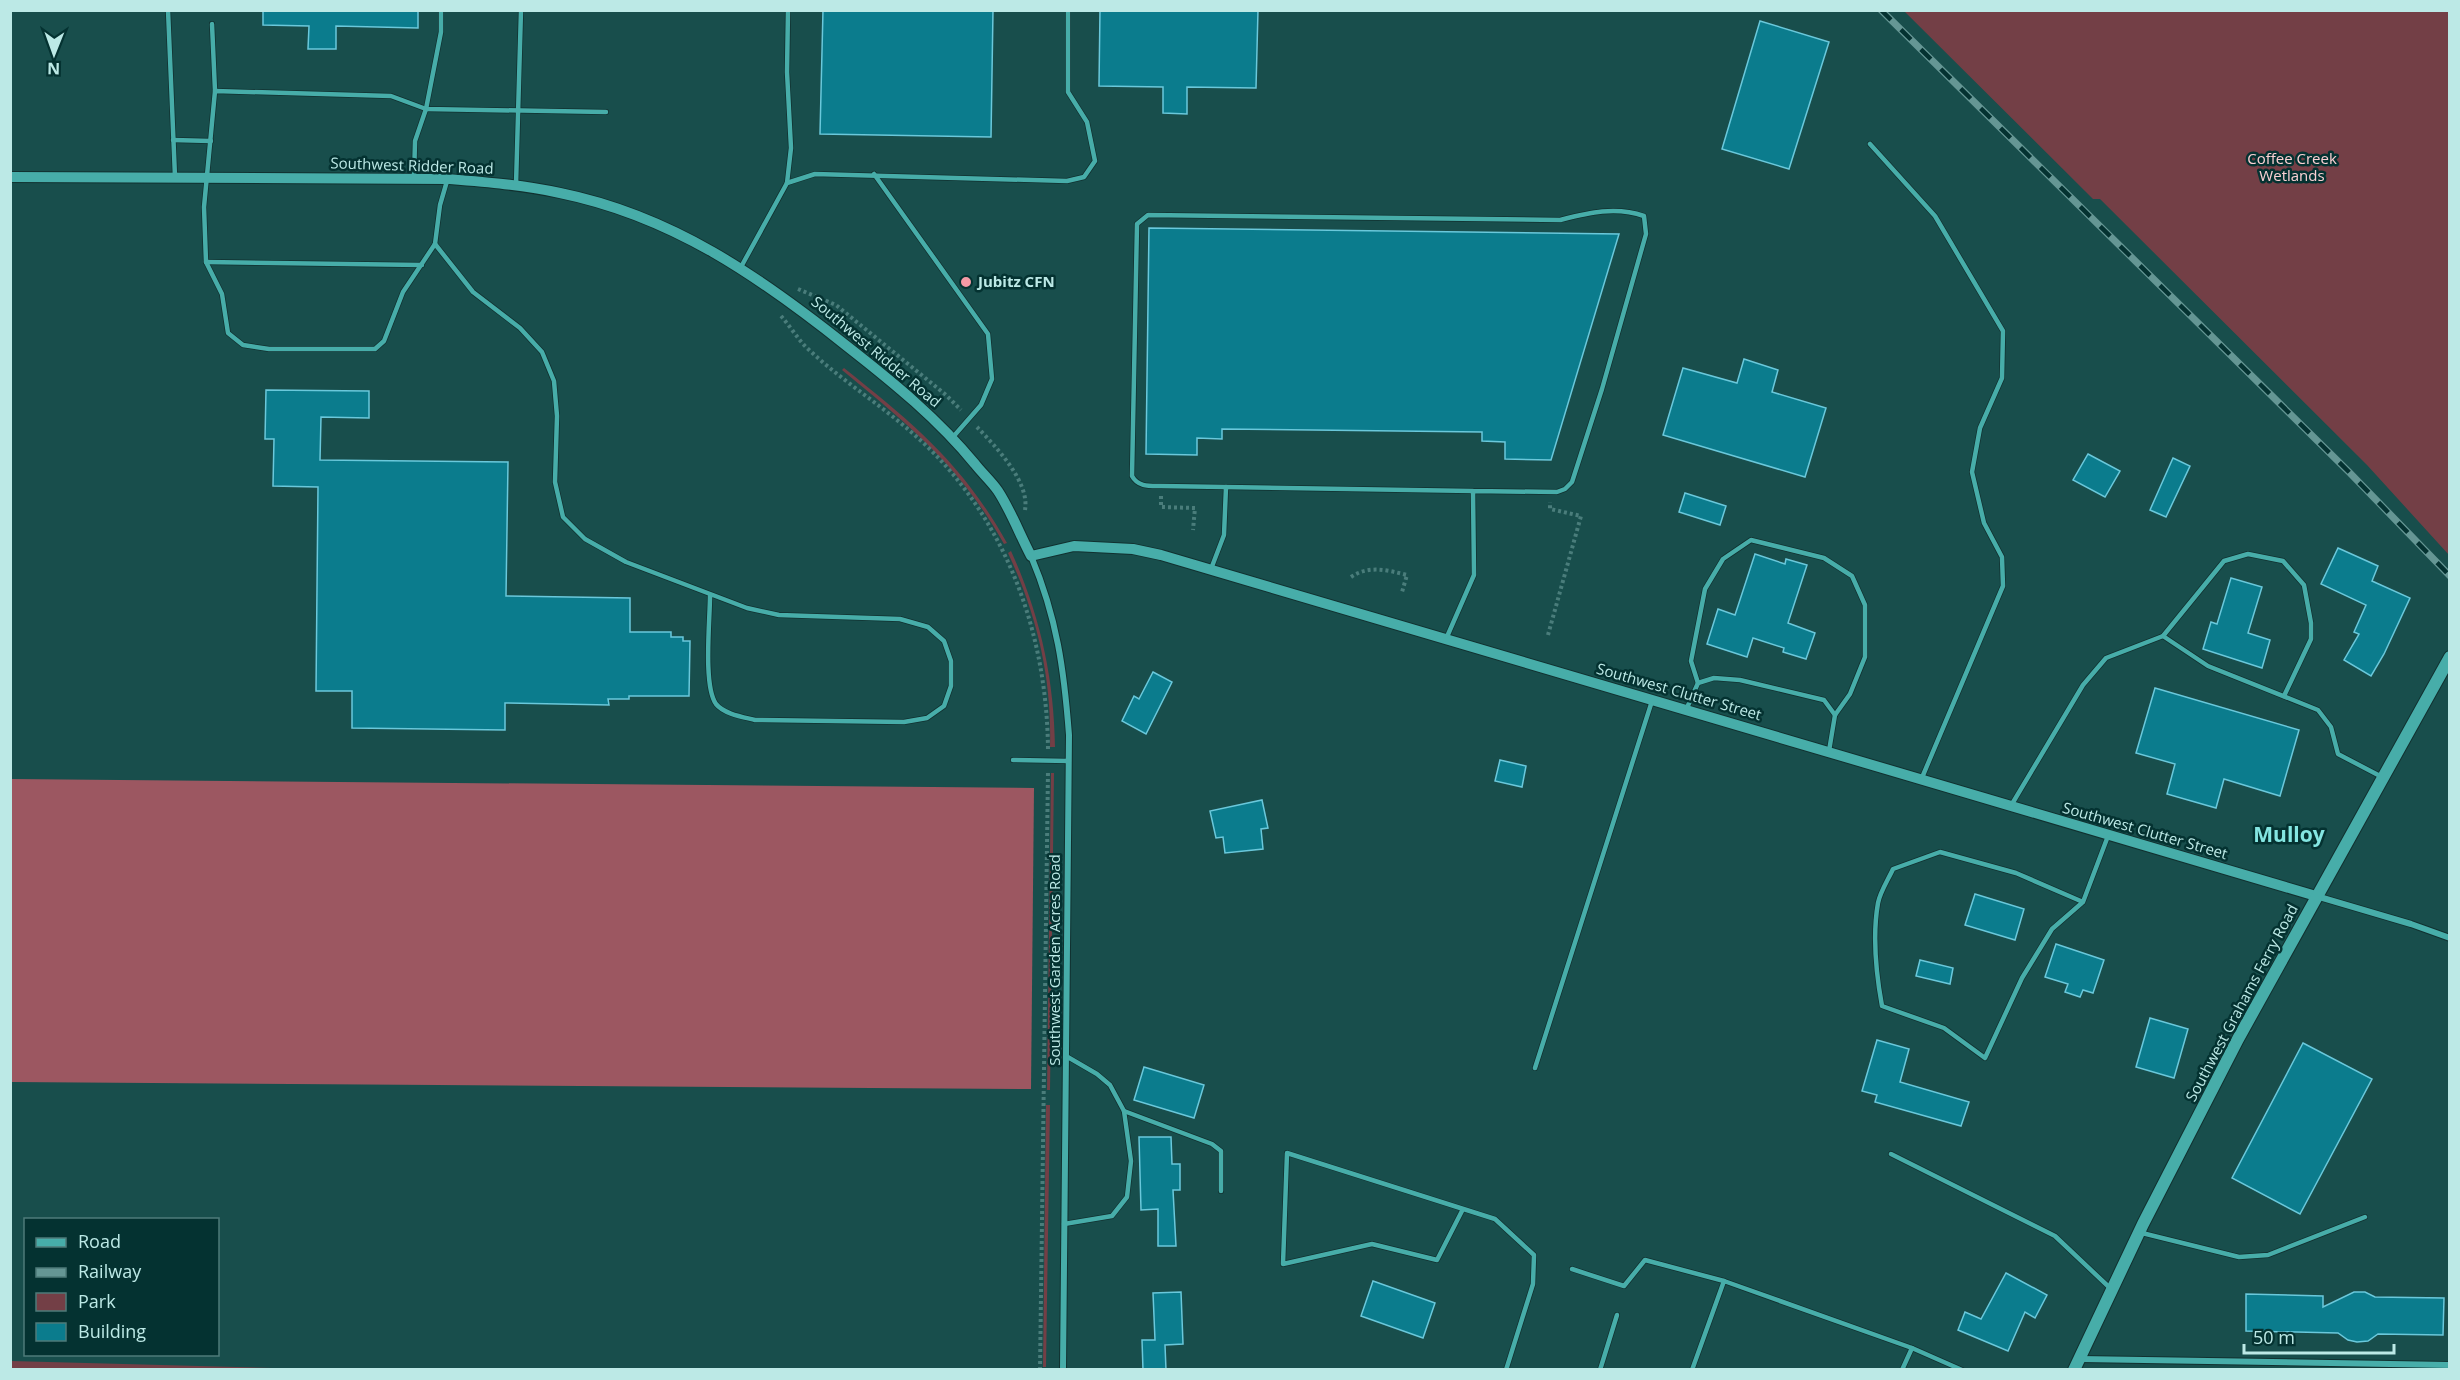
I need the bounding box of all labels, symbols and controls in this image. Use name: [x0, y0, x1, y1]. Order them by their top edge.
north arrow: [24, 24, 84, 84]
text: N: [47, 58, 60, 80]
park label: Coffee Creek Wetlands: [2247, 148, 2337, 185]
street label: Southwest Ridder Road: [330, 152, 494, 178]
place label: Jubitz CFN: [976, 271, 1055, 291]
marker: Jubitz CFN: [959, 275, 973, 289]
street label: Southwest Ridder Road: [808, 291, 946, 411]
street label: Southwest Clutter Street: [1594, 658, 1764, 724]
street label: Southwest Clutter Street: [2060, 797, 2230, 863]
district label: Mulloy: [2253, 820, 2325, 848]
street label: Southwest Garden Acres Road: [1044, 854, 1064, 1066]
street label: Southwest Grahams Ferry Road: [2180, 900, 2302, 1105]
legend: [24, 1218, 219, 1356]
text: Road: [78, 1229, 121, 1253]
text: Railway: [78, 1259, 142, 1283]
text: Park: [78, 1289, 116, 1313]
scale bar: [2244, 1317, 2394, 1355]
text: Building: [78, 1319, 146, 1343]
text: 50 m: [2253, 1325, 2295, 1349]

